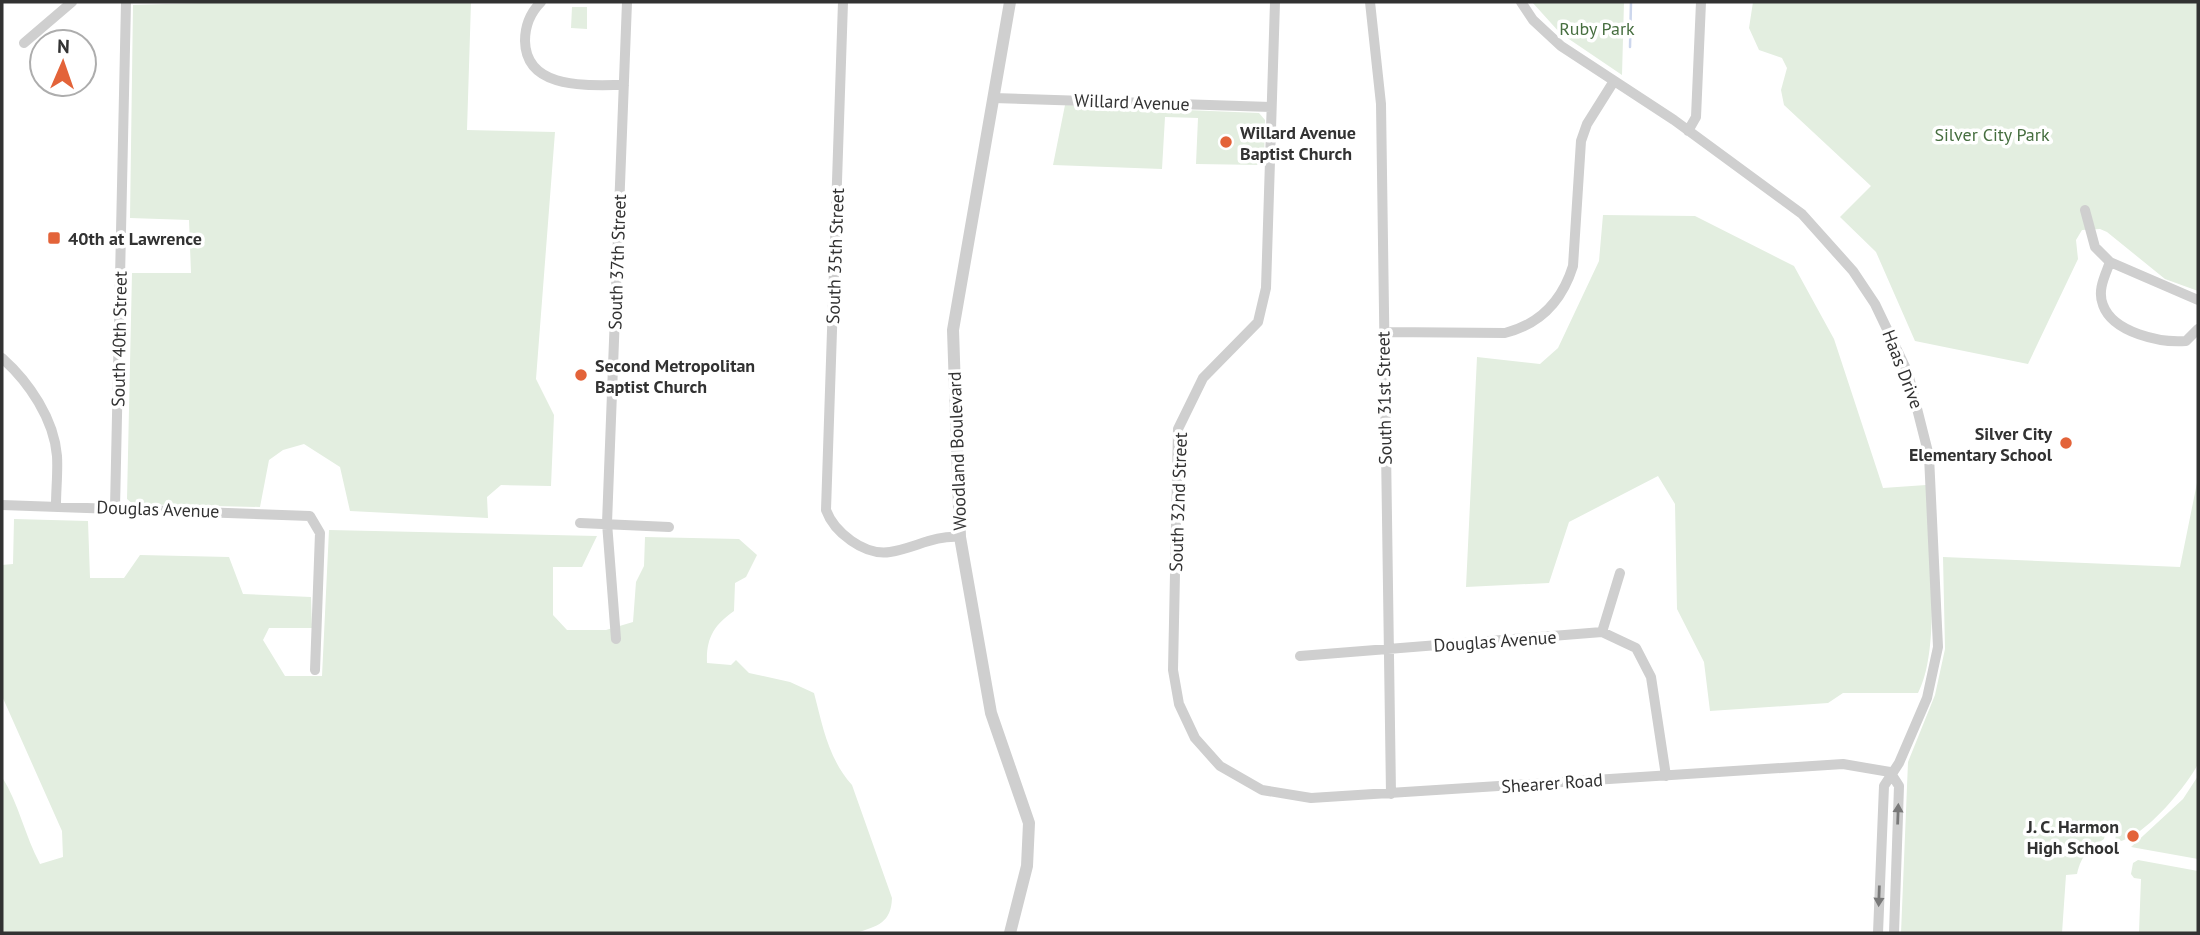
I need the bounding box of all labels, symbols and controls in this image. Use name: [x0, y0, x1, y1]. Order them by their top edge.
park label: Ruby Park: [1559, 17, 1635, 40]
north arrow: [28, 28, 98, 98]
text: N: [57, 34, 70, 58]
street label: Willard Avenue: [1074, 88, 1190, 116]
place label: Willard Avenue Baptist Church: [1240, 121, 1356, 165]
park label: Silver City Park: [1934, 123, 2050, 146]
marker: Willard Avenue Baptist Church: [1218, 134, 1234, 150]
street label: South 35th Street: [821, 188, 849, 324]
street label: South 37th Street: [603, 194, 631, 330]
place label: 40th at Lawrence: [68, 227, 202, 250]
marker: 40th at Lawrence: [46, 230, 62, 246]
street label: South 40th Street: [106, 271, 132, 407]
street label: Haas Drive: [1877, 326, 1929, 412]
street label: South 31st Street: [1371, 331, 1397, 465]
place label: Second Metropolitan Baptist Church: [595, 354, 755, 398]
marker: Second Metropolitan Baptist Church: [573, 367, 589, 383]
street label: Woodland Boulevard: [943, 371, 971, 531]
place label: Silver City Elementary School: [1909, 422, 2053, 466]
street label: South 32nd Street: [1164, 432, 1192, 572]
marker: Silver City Elementary School: [2058, 435, 2074, 451]
street label: Douglas Avenue: [96, 495, 220, 523]
street label: Douglas Avenue: [1433, 625, 1557, 657]
street label: Shearer Road: [1500, 768, 1604, 798]
one-way arrow: [1893, 803, 1904, 825]
place label: J. C. Harmon High School: [2026, 815, 2120, 859]
marker: J. C. Harmon High School: [2125, 828, 2141, 844]
one-way arrow: [1874, 885, 1885, 907]

